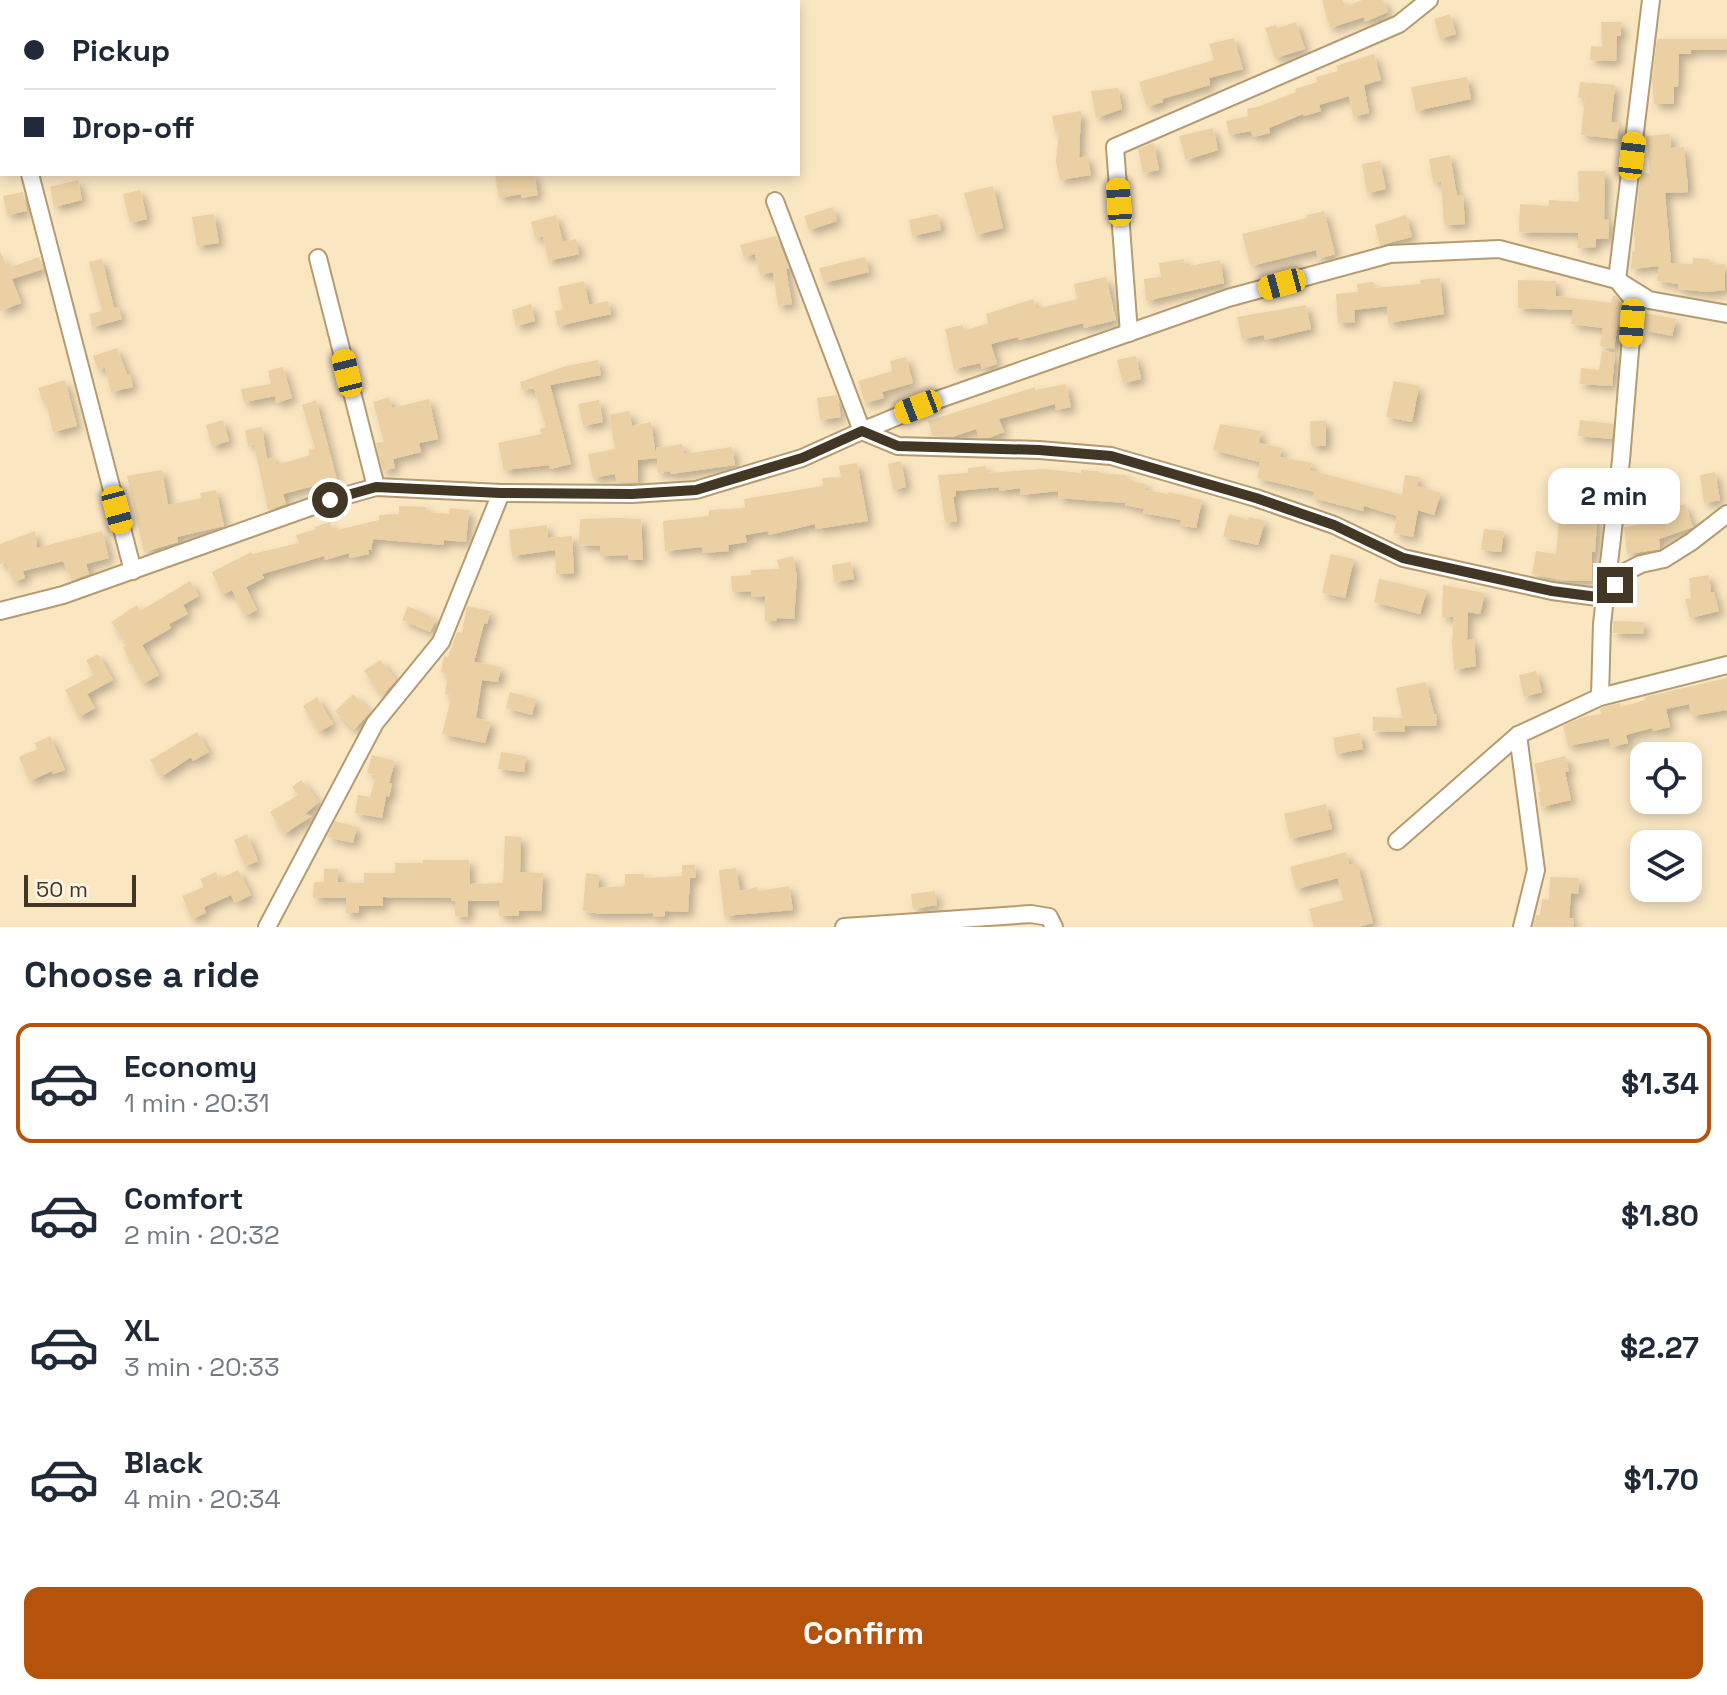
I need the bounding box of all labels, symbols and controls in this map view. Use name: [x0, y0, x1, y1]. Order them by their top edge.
text: Pickup: [72, 31, 170, 70]
text: Drop-off: [72, 108, 195, 147]
car: [1617, 131, 1647, 181]
car: [1105, 177, 1133, 227]
car: [1256, 266, 1308, 302]
car: [1618, 298, 1646, 348]
car: [330, 347, 364, 399]
car: [891, 387, 945, 427]
callout: 2 min: [1549, 469, 1681, 525]
text: 2 min: [1580, 479, 1648, 513]
route start: [312, 482, 348, 518]
car: [99, 484, 135, 536]
route end: [1597, 567, 1633, 603]
map controls: [1630, 742, 1702, 902]
button: locate: [1630, 742, 1702, 814]
button: layers: [1630, 830, 1702, 902]
scale bar: [24, 871, 136, 907]
text: 50 m: [36, 875, 88, 903]
text: Choose a ride: [24, 952, 260, 998]
icon: car: [28, 1047, 100, 1119]
text: Economy: [124, 1047, 257, 1086]
text: $1.34: [1621, 1064, 1699, 1103]
text: 1 min · 20:31: [124, 1086, 270, 1120]
icon: car: [28, 1179, 100, 1251]
text: Comfort: [124, 1179, 243, 1218]
text: $1.80: [1621, 1196, 1699, 1235]
text: 2 min · 20:32: [124, 1218, 280, 1252]
icon: car: [28, 1311, 100, 1383]
text: XL: [124, 1311, 160, 1350]
text: $2.27: [1620, 1328, 1699, 1367]
text: 3 min · 20:33: [124, 1350, 280, 1384]
icon: car: [28, 1443, 100, 1515]
text: Black: [124, 1443, 203, 1482]
text: $1.70: [1623, 1460, 1699, 1499]
text: 4 min · 20:34: [124, 1482, 281, 1516]
button: Confirm: [24, 1587, 1703, 1679]

